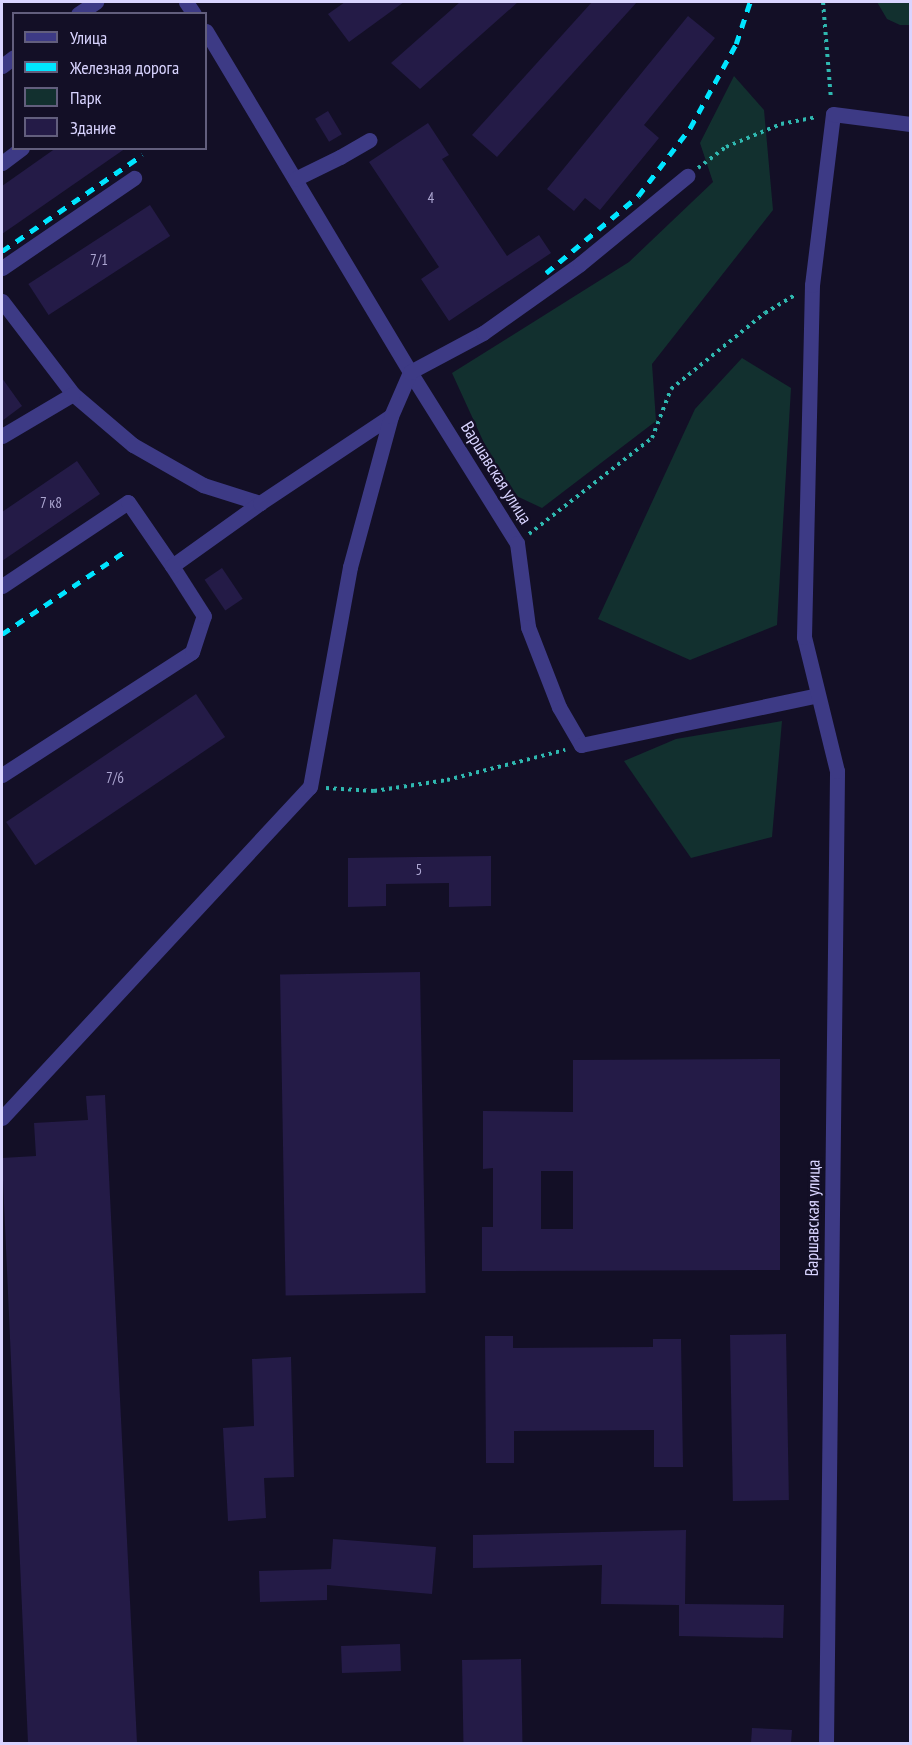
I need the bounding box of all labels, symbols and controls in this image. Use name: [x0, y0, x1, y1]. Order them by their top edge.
legend: [12, 12, 207, 150]
text: Улица: [70, 26, 107, 49]
text: Железная дорога: [70, 56, 179, 79]
text: Парк: [70, 86, 101, 109]
text: Здание: [70, 116, 116, 139]
house number: 4: [428, 189, 434, 207]
house number: 7/1: [90, 251, 108, 269]
street label: Варшавская улица: [456, 418, 536, 528]
house number: 7 к8: [40, 494, 62, 512]
house number: 7/6: [106, 769, 124, 787]
house number: 5: [416, 861, 422, 879]
street label: Варшавская улица: [801, 1159, 825, 1277]

